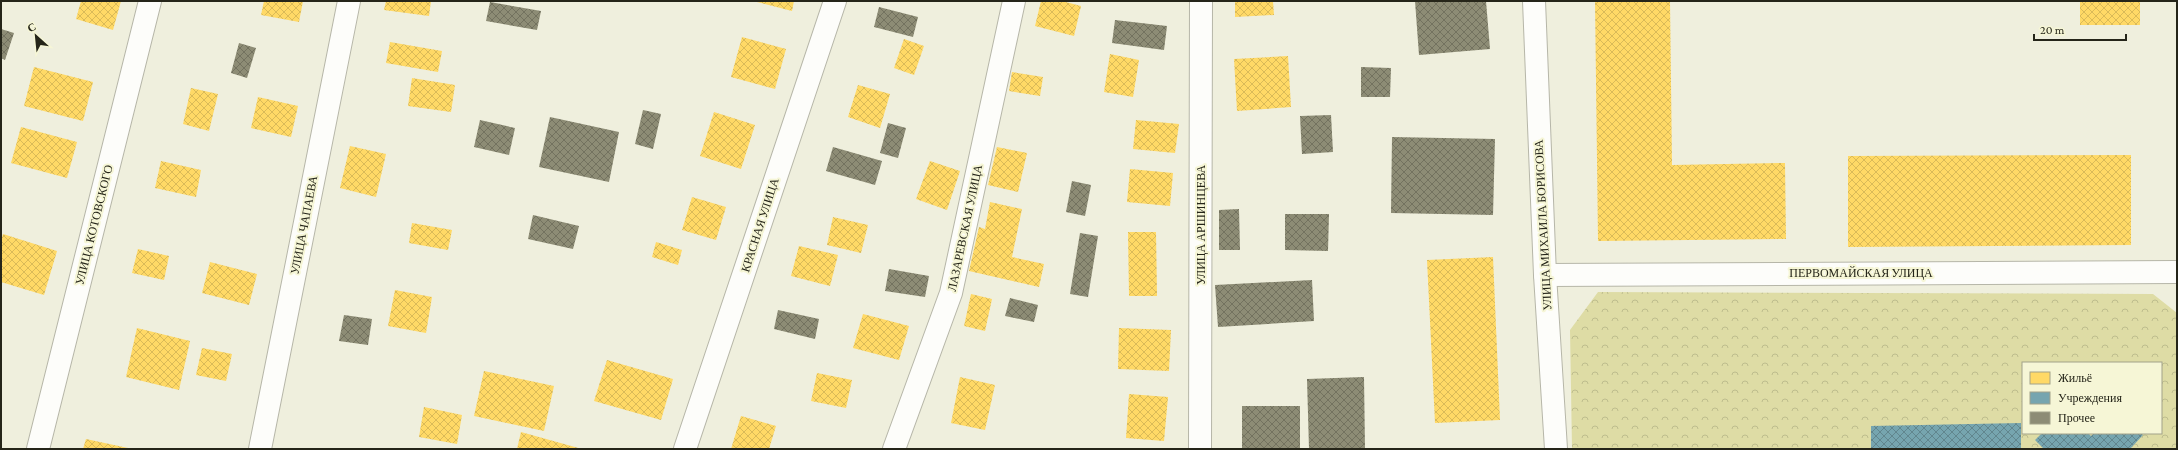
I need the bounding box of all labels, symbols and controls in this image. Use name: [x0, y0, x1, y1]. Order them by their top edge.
north arrow: [16, 16, 56, 56]
scale bar: [2034, 16, 2126, 42]
text: С: [25, 20, 38, 34]
text: 20 m: [2040, 23, 2065, 37]
street label: УЛИЦА МИХАИЛА БОРИСОВА: [1532, 139, 1554, 311]
street label: УЛИЦА КОТОВСКОГО: [72, 163, 116, 287]
street label: ЛАЗАРЕВСКАЯ УЛИЦА: [945, 163, 985, 293]
street label: УЛИЦА АРШИНЦЕВА: [1194, 165, 1208, 285]
street label: УЛИЦА ЧАПАЕВА: [288, 174, 321, 276]
street label: КРАСНАЯ УЛИЦА: [738, 176, 782, 274]
street label: ПЕРВОМАЙСКАЯ УЛИЦА: [1789, 266, 1933, 280]
legend: [2022, 362, 2162, 434]
text: Жильё: [2058, 371, 2092, 385]
text: Учреждения: [2058, 391, 2122, 405]
text: Прочее: [2058, 411, 2095, 425]

